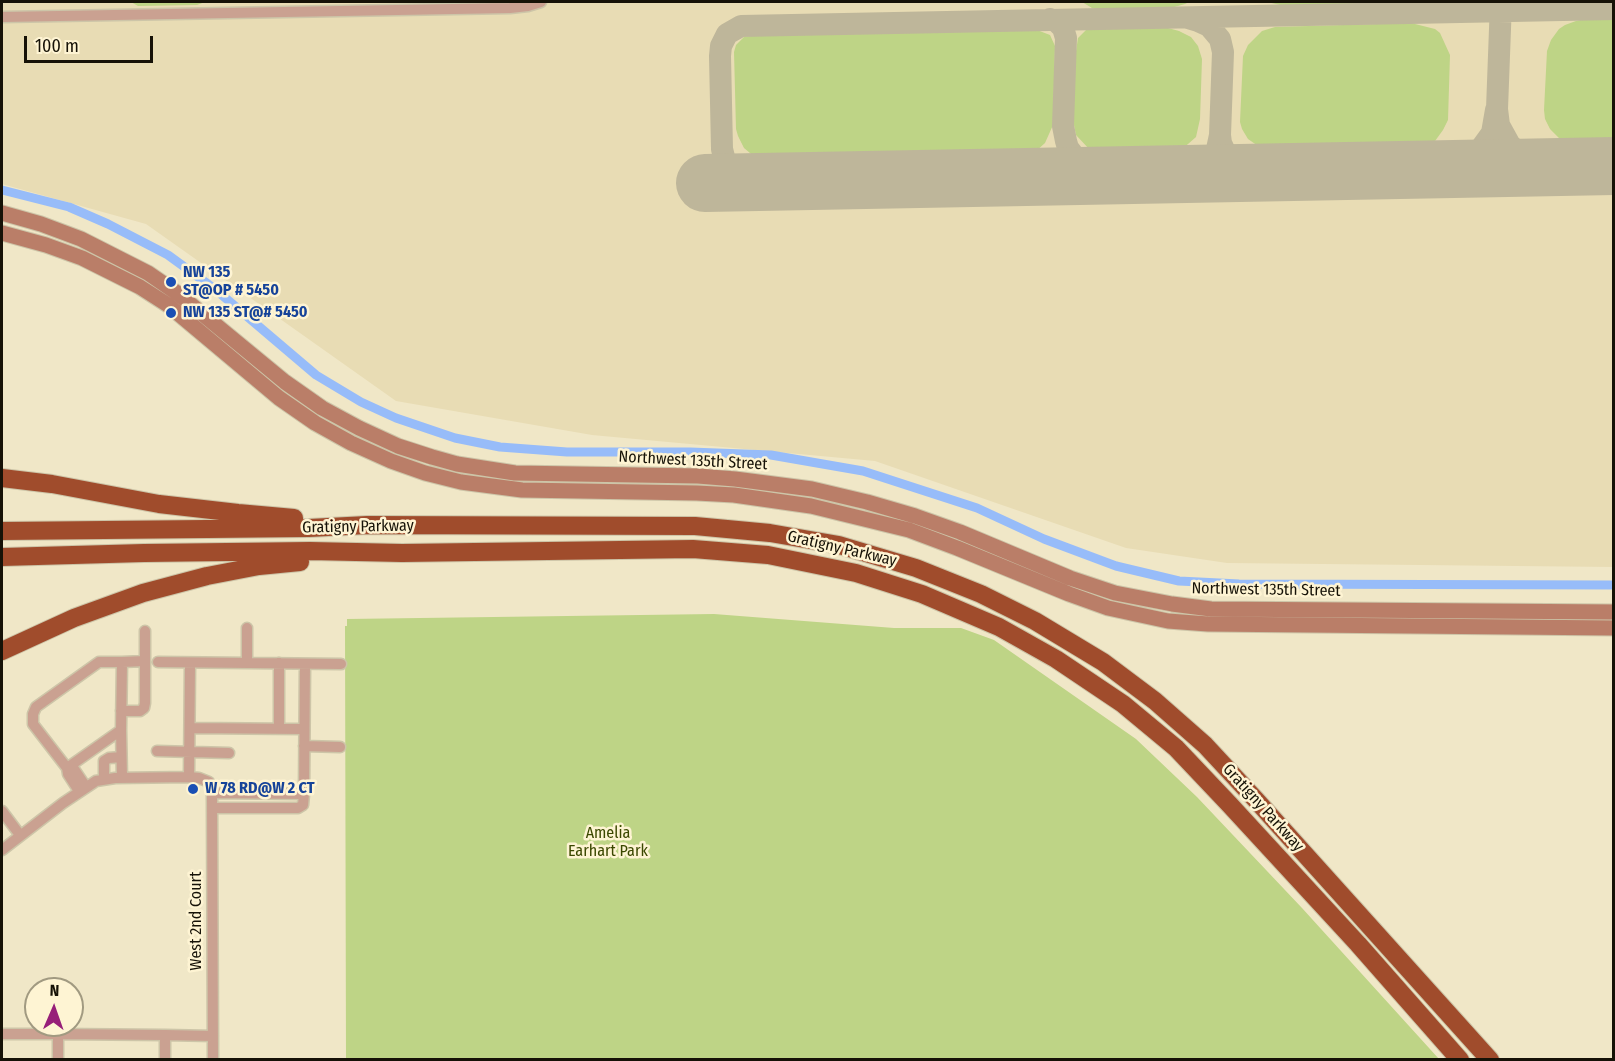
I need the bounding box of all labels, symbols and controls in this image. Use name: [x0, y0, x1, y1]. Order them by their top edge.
scale bar: [27, 24, 156, 62]
text: 100 m: [35, 35, 79, 57]
place label: NW 135 ST@OP # 5450: [183, 263, 279, 301]
marker: NW 135 ST@OP # 5450: [164, 275, 178, 289]
place label: NW 135 ST@# 5450: [183, 303, 308, 323]
marker: NW 135 ST@# 5450: [164, 306, 178, 320]
street label: Northwest 135th Street: [618, 448, 768, 474]
street label: Gratigny Parkway: [302, 516, 414, 538]
street label: Gratigny Parkway: [786, 527, 898, 571]
street label: Northwest 135th Street: [1191, 579, 1341, 601]
street label: Gratigny Parkway: [1219, 760, 1307, 856]
place label: W 78 RD@W 2 CT: [205, 779, 315, 799]
marker: W 78 RD@W 2 CT: [186, 782, 200, 796]
park label: Amelia Earhart Park: [568, 824, 648, 862]
street label: West 2nd Court: [187, 872, 207, 970]
north arrow: [24, 977, 84, 1037]
text: N: [49, 981, 60, 1000]

